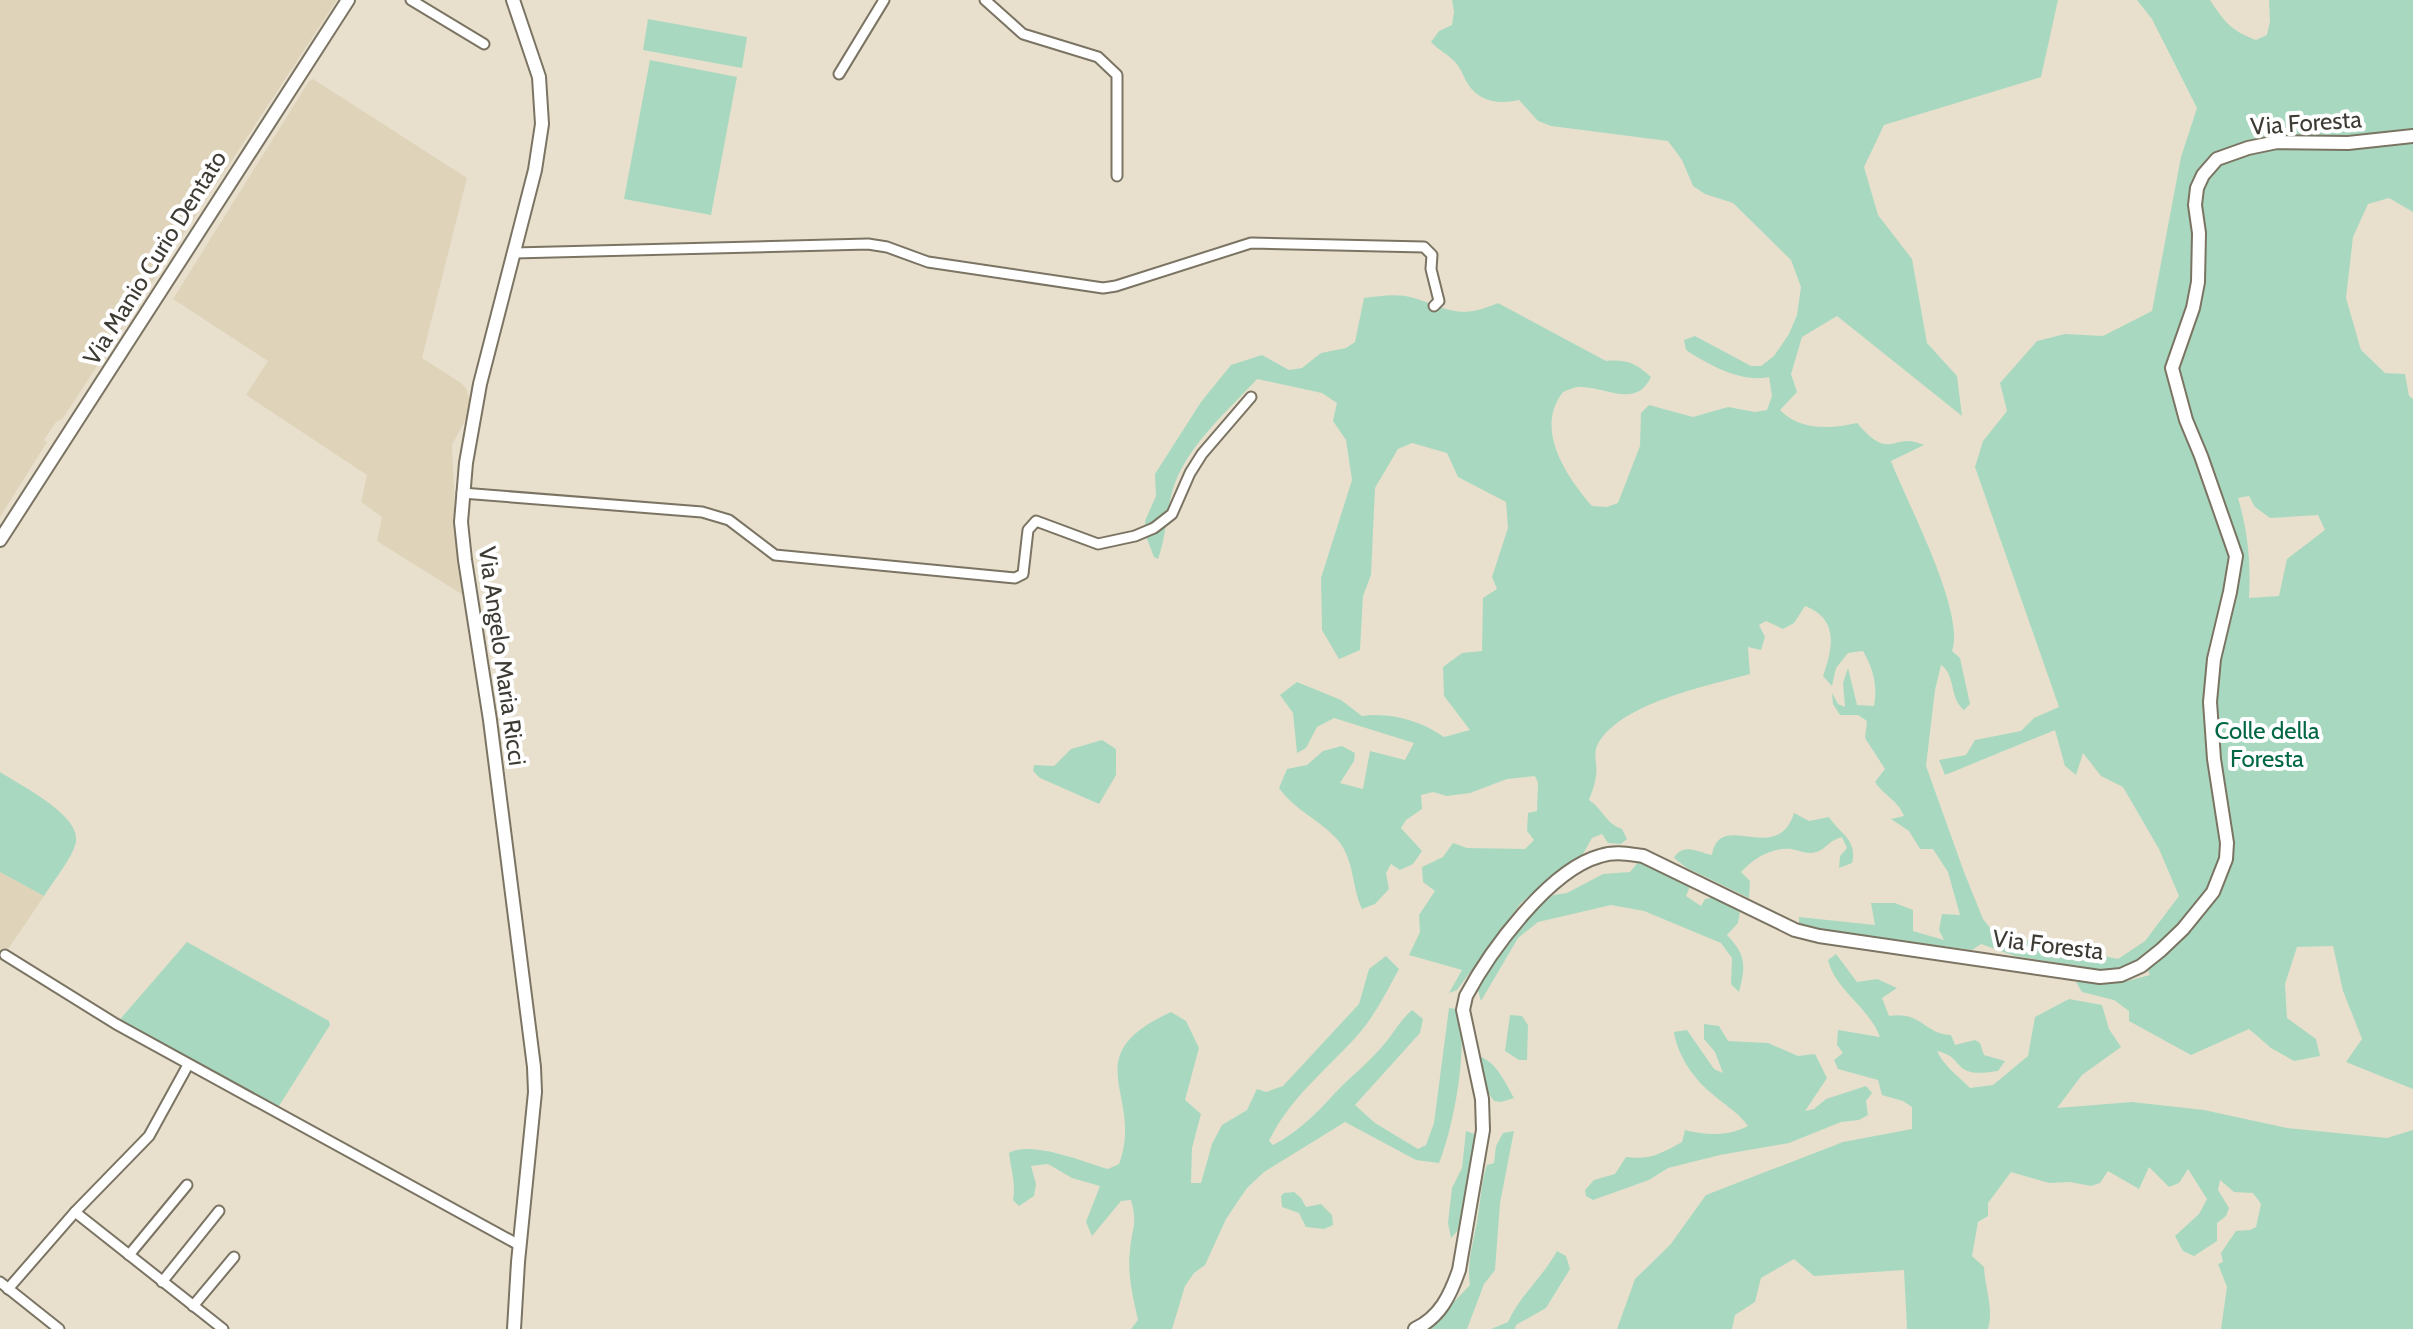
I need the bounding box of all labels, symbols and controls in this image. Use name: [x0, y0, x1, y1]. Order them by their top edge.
street label: Via Foresta: [2249, 104, 2363, 141]
street label: Via Manio Curio Dentato: [77, 145, 232, 370]
street label: Via Angelo Maria Ricci: [473, 545, 532, 767]
park label: Colle della Foresta: [2214, 716, 2320, 773]
street label: Via Foresta: [1991, 923, 2106, 966]

